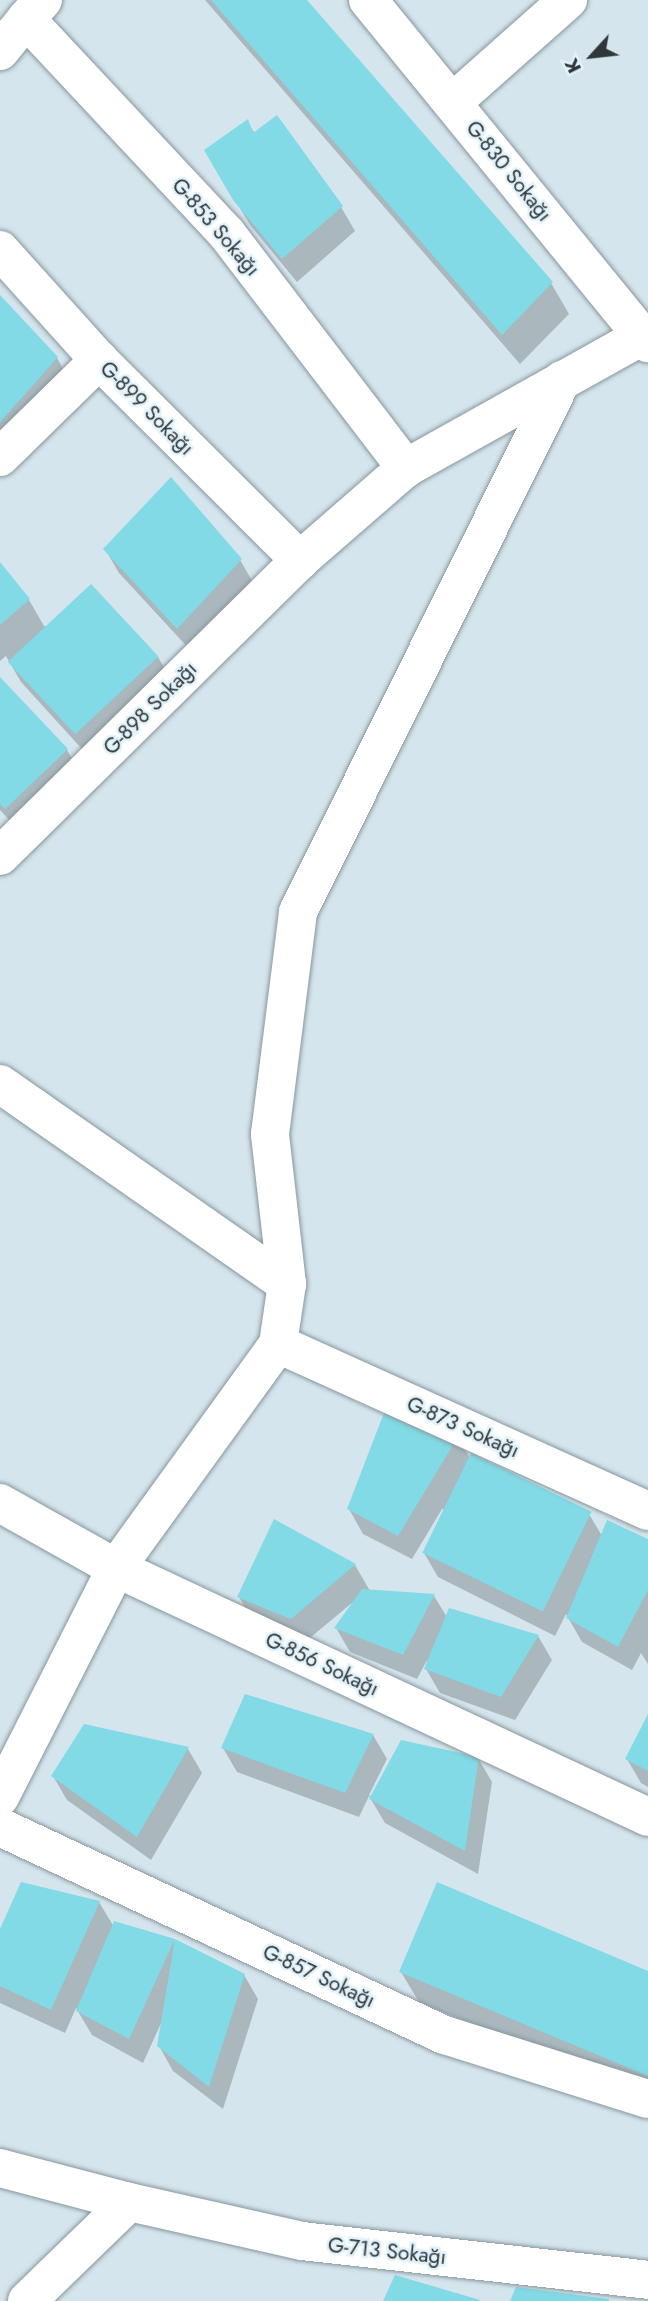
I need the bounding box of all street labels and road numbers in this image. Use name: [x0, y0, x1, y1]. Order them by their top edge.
street label: G-830 Sokağı: [461, 116, 557, 226]
street label: G-853 Sokağı: [167, 173, 265, 281]
street label: G-899 Sokağı: [95, 356, 199, 460]
street label: G-898 Sokağı: [98, 656, 202, 760]
street label: G-873 Sokağı: [403, 1391, 523, 1463]
street label: G-856 Sokağı: [261, 1627, 383, 1701]
street label: G-857 Sokağı: [259, 1939, 379, 2013]
street label: G-713 Sokağı: [327, 2232, 447, 2270]

